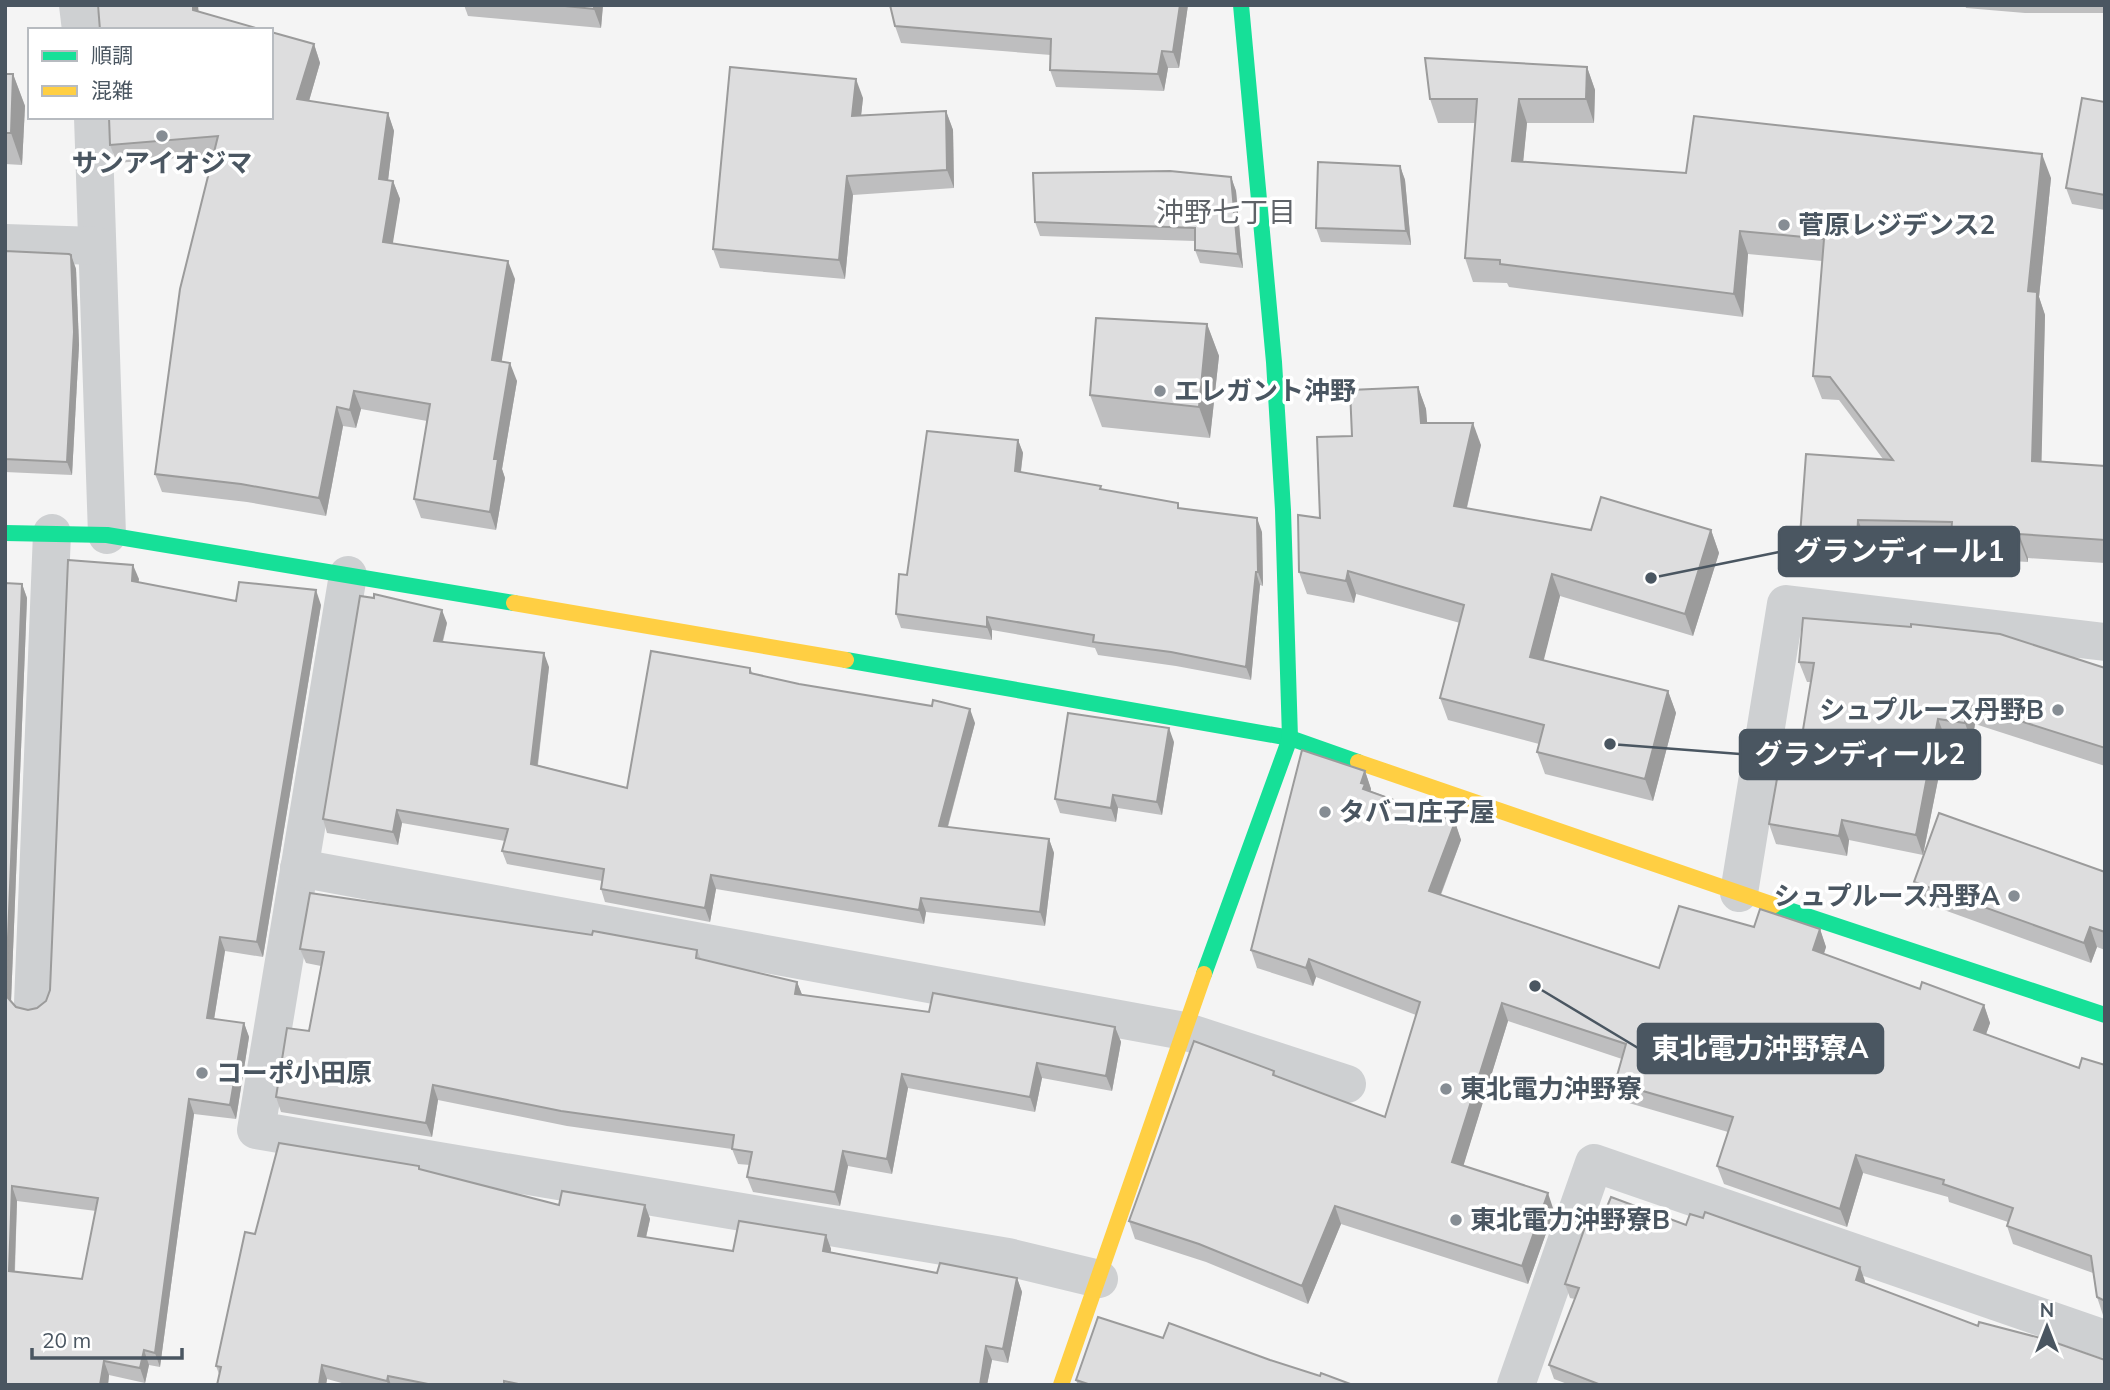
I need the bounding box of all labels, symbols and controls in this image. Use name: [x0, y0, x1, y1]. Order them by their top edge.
legend: [28, 28, 273, 119]
text: 順調: [91, 42, 133, 68]
text: 混雑: [91, 77, 133, 103]
marker: サンアイオジマ: [154, 128, 170, 144]
place label: サンアイオジマ: [72, 146, 252, 179]
district label: 沖野七丁目: [1156, 194, 1296, 229]
place label: 菅原レジデンス2: [1798, 208, 1995, 241]
marker: 菅原レジデンス2: [1776, 217, 1792, 233]
place label: エレガント沖野: [1174, 374, 1356, 407]
marker: エレガント沖野: [1152, 383, 1168, 399]
callout: グランディール1: [1779, 527, 2019, 576]
text: グランディール1: [1794, 533, 2004, 568]
place label: シュプルース丹野B: [1819, 693, 2044, 726]
marker: シュプルース丹野B: [2050, 702, 2066, 718]
callout: グランディール2: [1740, 730, 1980, 779]
text: グランディール2: [1755, 736, 1965, 771]
place label: タバコ庄子屋: [1339, 795, 1495, 828]
marker: タバコ庄子屋: [1317, 804, 1333, 820]
place label: シュプルース丹野A: [1774, 879, 2000, 912]
marker: シュプルース丹野A: [2006, 888, 2022, 904]
callout: 東北電力沖野寮A: [1638, 1024, 1883, 1073]
text: 東北電力沖野寮A: [1651, 1030, 1869, 1065]
place label: コーポ小田原: [216, 1056, 372, 1089]
marker: コーポ小田原: [194, 1065, 210, 1081]
place label: 東北電力沖野寮: [1460, 1072, 1642, 1105]
marker: 東北電力沖野寮: [1438, 1081, 1454, 1097]
place label: 東北電力沖野寮B: [1470, 1203, 1670, 1236]
marker: 東北電力沖野寮B: [1448, 1212, 1464, 1228]
north arrow: [2012, 1292, 2082, 1362]
text: N: [2040, 1298, 2054, 1322]
scale bar: [32, 1316, 182, 1360]
text: 20 m: [42, 1327, 91, 1353]

